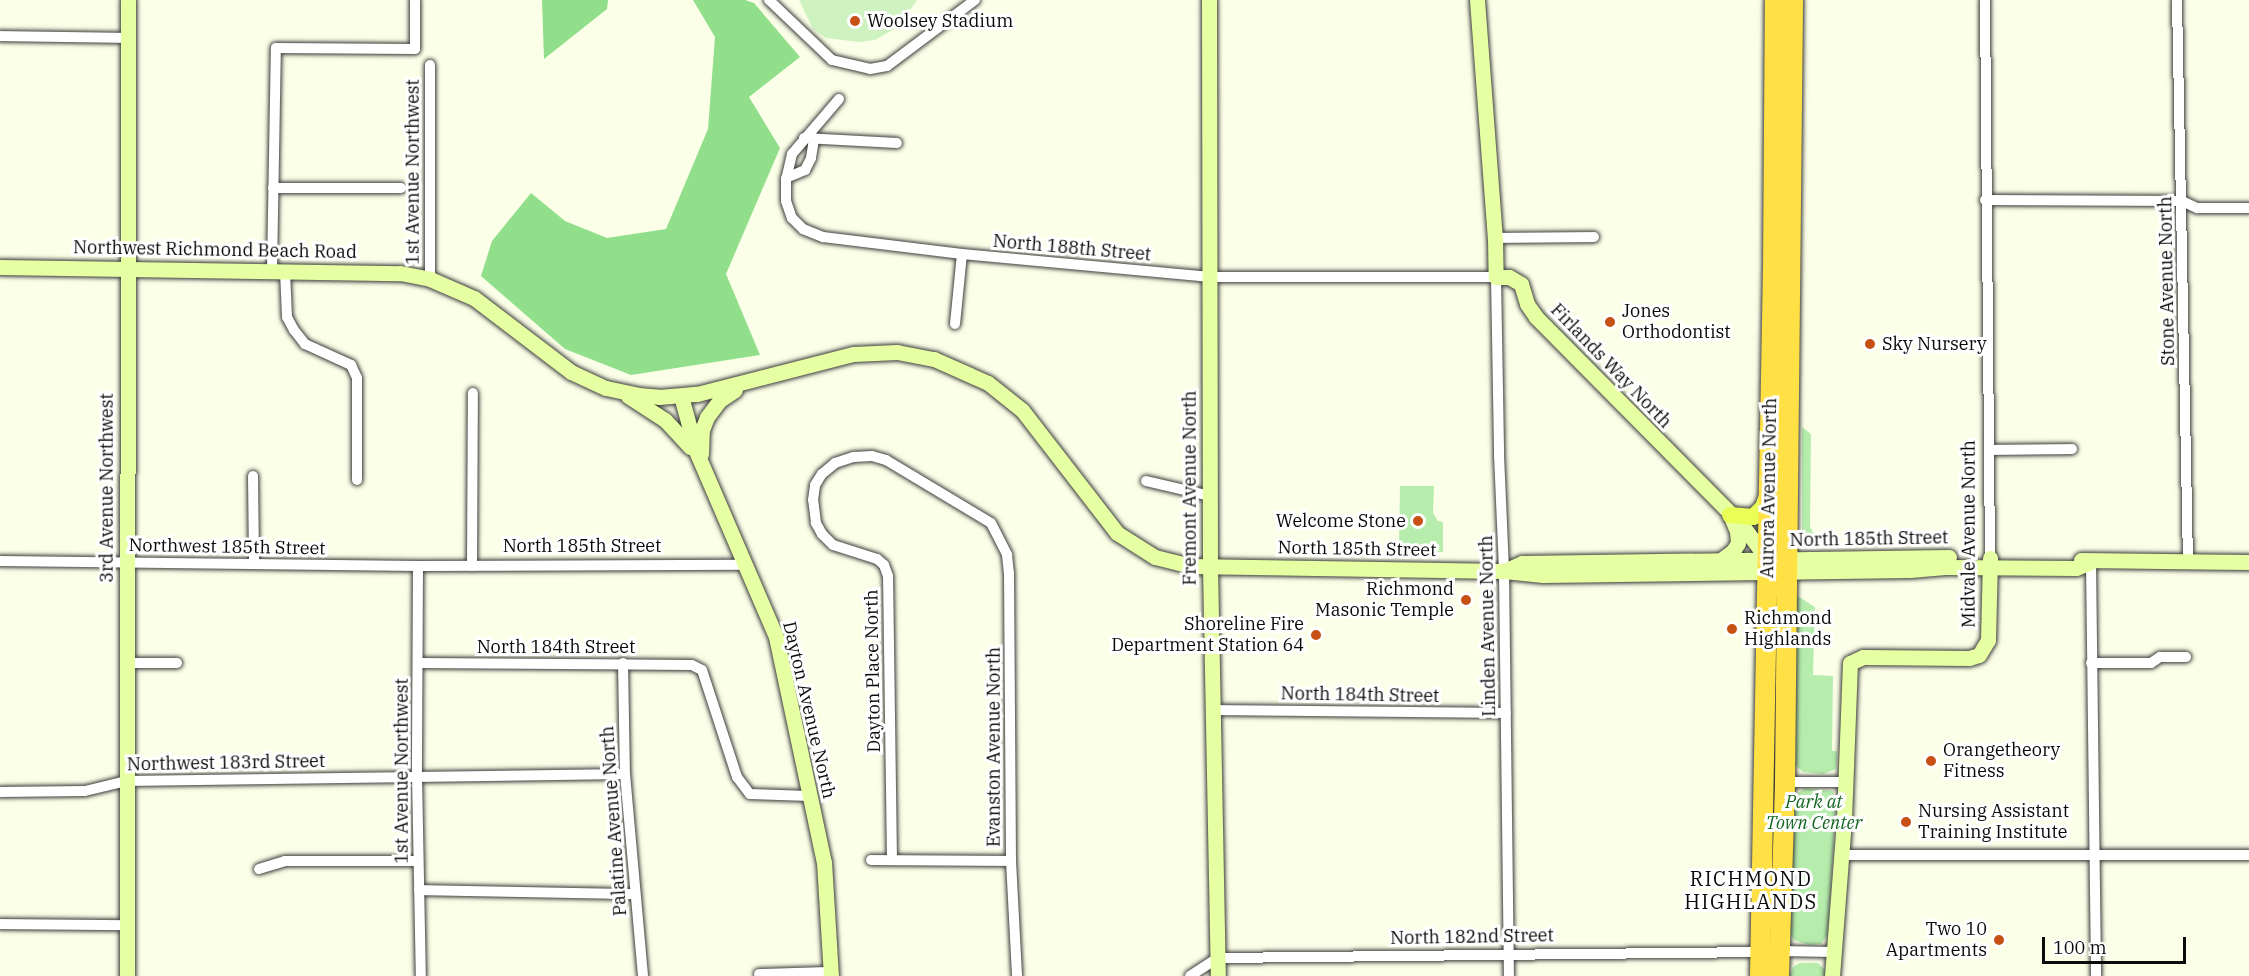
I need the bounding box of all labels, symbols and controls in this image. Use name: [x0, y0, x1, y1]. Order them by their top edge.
place label: Woolsey Stadium: [867, 10, 1013, 32]
marker: Woolsey Stadium: [848, 14, 862, 28]
street label: 1st Avenue Northwest: [402, 79, 424, 265]
street label: Stone Avenue North: [2155, 196, 2179, 366]
street label: North 188th Street: [992, 230, 1152, 266]
street label: Northwest Richmond Beach Road: [73, 237, 357, 263]
street label: Firlands Way North: [1546, 299, 1676, 433]
place label: Jones Orthodontist: [1622, 301, 1731, 344]
marker: Jones Orthodontist: [1603, 315, 1617, 329]
place label: Sky Nursery: [1882, 333, 1987, 355]
marker: Sky Nursery: [1863, 337, 1877, 351]
street label: Fremont Avenue North: [1179, 390, 1201, 586]
street label: 3rd Avenue Northwest: [96, 393, 118, 583]
street label: Aurora Avenue North: [1757, 398, 1781, 578]
street label: Midvale Avenue North: [1958, 440, 1980, 628]
place label: Welcome Stone: [1276, 510, 1406, 532]
marker: Welcome Stone: [1411, 514, 1425, 528]
street label: North 185th Street: [1789, 527, 1949, 551]
street label: Northwest 185th Street: [128, 534, 326, 560]
street label: North 185th Street: [503, 535, 661, 557]
street label: Linden Avenue North: [1476, 535, 1500, 717]
street label: North 185th Street: [1277, 537, 1437, 561]
place label: Richmond Masonic Temple: [1315, 579, 1454, 622]
street label: Dayton Place North: [861, 589, 885, 753]
marker: Richmond Masonic Temple: [1459, 593, 1473, 607]
place label: Richmond Highlands: [1744, 608, 1832, 650]
place label: Shoreline Fire Department Station 64: [1111, 614, 1304, 656]
street label: Dayton Avenue North: [778, 619, 840, 801]
marker: Richmond Highlands: [1725, 622, 1739, 636]
marker: Shoreline Fire Department Station 64: [1309, 628, 1323, 642]
street label: North 184th Street: [477, 636, 635, 658]
street label: Evanston Avenue North: [983, 647, 1005, 847]
street label: 1st Avenue Northwest: [391, 678, 413, 864]
street label: North 184th Street: [1280, 683, 1440, 707]
street label: Palatine Avenue North: [597, 725, 631, 917]
place label: Orangetheory Fitness: [1943, 740, 2060, 783]
street label: Northwest 183rd Street: [127, 750, 325, 776]
marker: Orangetheory Fitness: [1924, 754, 1938, 768]
park label: Park at Town Center: [1766, 792, 1862, 834]
place label: Nursing Assistant Training Institute: [1918, 801, 2069, 844]
marker: Nursing Assistant Training Institute: [1899, 815, 1913, 829]
district label: RICHMOND HIGHLANDS: [1684, 867, 1818, 914]
place label: Two 10 Apartments: [1886, 919, 1987, 962]
street label: North 182nd Street: [1390, 925, 1554, 949]
scale bar: [2045, 925, 2189, 963]
marker: Two 10 Apartments: [1992, 933, 2006, 947]
text: 100 m: [2053, 936, 2107, 959]

